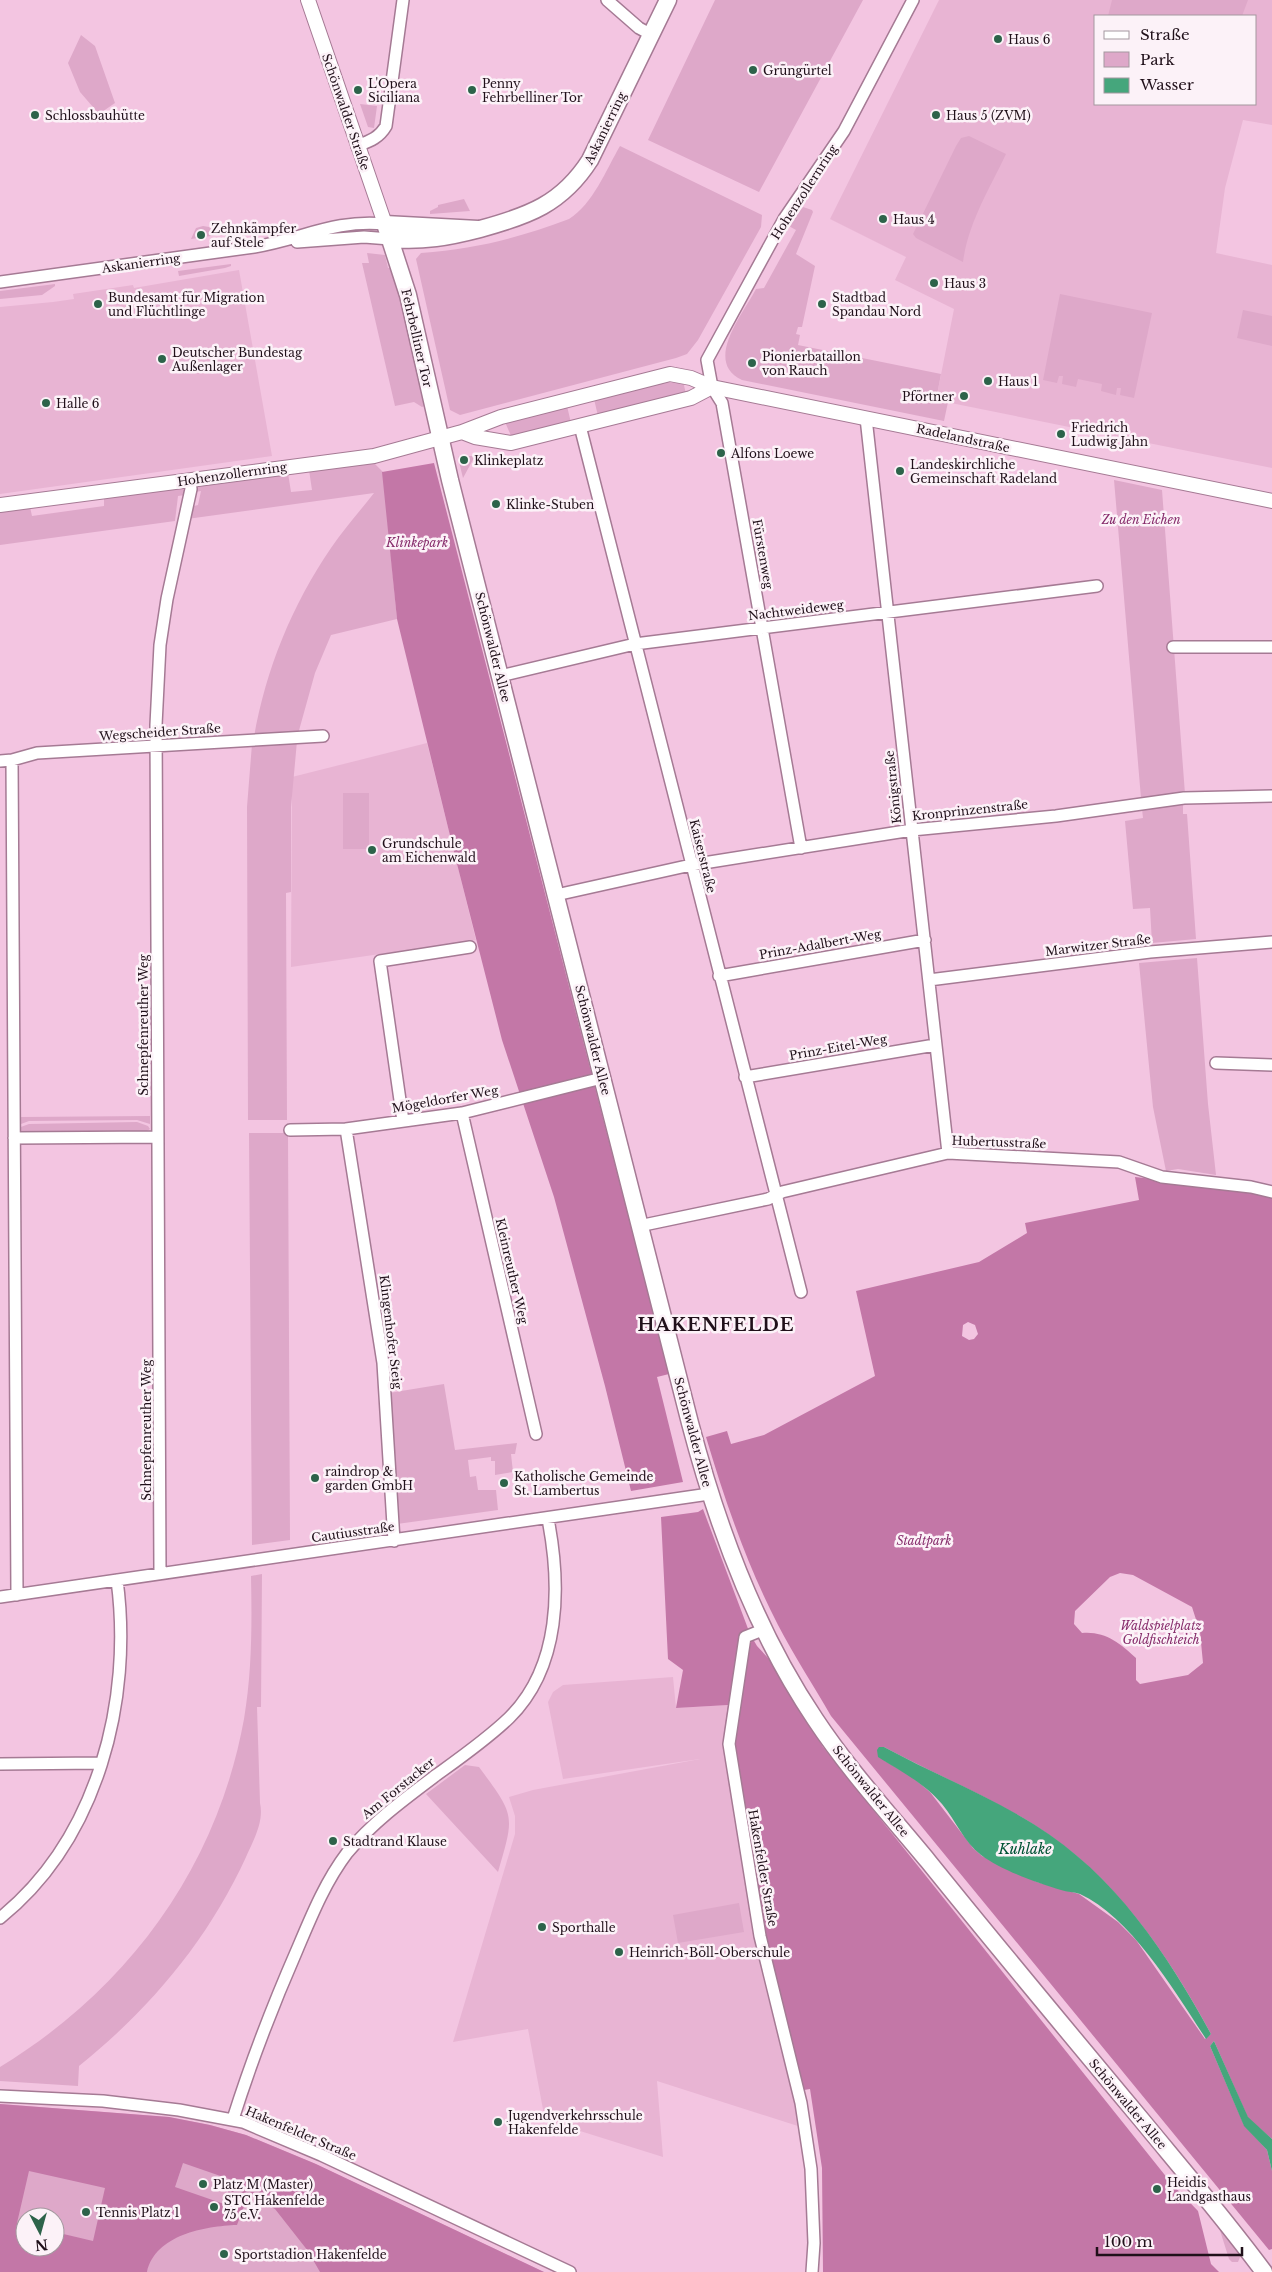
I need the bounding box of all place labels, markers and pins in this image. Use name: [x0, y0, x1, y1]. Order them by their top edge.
place label: Haus 6: [1008, 32, 1051, 47]
marker: Haus 6: [992, 33, 1004, 45]
place label: Grüngürtel: [763, 63, 832, 78]
marker: Grüngürtel: [747, 64, 759, 76]
place label: L'Opera Siciliana: [368, 76, 420, 105]
place label: Penny Fehrbelliner Tor: [482, 76, 583, 105]
marker: L'Opera Siciliana: [352, 84, 364, 96]
marker: Penny Fehrbelliner Tor: [466, 84, 478, 96]
place label: Schlossbauhütte: [45, 108, 145, 123]
place label: Haus 5 (ZVM): [946, 108, 1031, 123]
marker: Schlossbauhütte: [29, 109, 41, 121]
marker: Haus 5 (ZVM): [930, 109, 942, 121]
place label: Haus 4: [893, 212, 935, 227]
marker: Haus 4: [877, 213, 889, 225]
place label: Zehnkämpfer auf Stele: [211, 221, 296, 250]
marker: Zehnkämpfer auf Stele: [195, 229, 207, 241]
place label: Haus 3: [944, 276, 986, 291]
marker: Haus 3: [928, 277, 940, 289]
place label: Bundesamt für Migration und Flüchtlinge: [108, 290, 265, 319]
place label: Stadtbad Spandau Nord: [832, 290, 921, 319]
marker: Bundesamt für Migration und Flüchtlinge: [92, 298, 104, 310]
marker: Stadtbad Spandau Nord: [816, 298, 828, 310]
place label: Deutscher Bundestag Außenlager: [171, 345, 303, 374]
place label: Pionierbataillon von Rauch: [762, 349, 861, 378]
marker: Deutscher Bundestag Außenlager: [156, 353, 168, 365]
marker: Pionierbataillon von Rauch: [746, 357, 758, 369]
place label: Haus 1: [998, 374, 1038, 389]
marker: Haus 1: [982, 375, 994, 387]
place label: Pförtner: [902, 389, 954, 404]
marker: Pförtner: [958, 390, 970, 402]
place label: Halle 6: [56, 396, 100, 411]
marker: Halle 6: [40, 397, 52, 409]
place label: Friedrich Ludwig Jahn: [1071, 420, 1148, 449]
marker: Friedrich Ludwig Jahn: [1055, 428, 1067, 440]
place label: Alfons Loewe: [730, 446, 814, 461]
marker: Alfons Loewe: [715, 447, 727, 459]
place label: Klinkeplatz: [474, 453, 544, 468]
marker: Klinkeplatz: [458, 454, 470, 466]
place label: Landeskirchliche Gemeinschaft Radeland: [910, 457, 1057, 486]
marker: Landeskirchliche Gemeinschaft Radeland: [894, 465, 906, 477]
place label: Klinke-Stuben: [506, 497, 594, 512]
marker: Klinke-Stuben: [490, 498, 502, 510]
place label: Grundschule am Eichenwald: [382, 836, 476, 865]
marker: Grundschule am Eichenwald: [366, 844, 378, 856]
place label: raindrop & garden GmbH: [325, 1464, 413, 1493]
place label: Katholische Gemeinde St. Lambertus: [514, 1469, 654, 1498]
marker: raindrop & garden GmbH: [309, 1472, 321, 1484]
marker: Katholische Gemeinde St. Lambertus: [498, 1477, 510, 1489]
place label: Stadtrand Klause: [343, 1834, 447, 1849]
marker: Stadtrand Klause: [327, 1835, 339, 1847]
place label: Sporthalle: [552, 1920, 616, 1935]
marker: Sporthalle: [536, 1921, 548, 1933]
place label: Heinrich-Böll-Oberschule: [629, 1945, 790, 1960]
marker: Heinrich-Böll-Oberschule: [613, 1946, 625, 1958]
place label: Jugendverkehrsschule Hakenfelde: [506, 2108, 643, 2137]
marker: Jugendverkehrsschule Hakenfelde: [492, 2116, 504, 2128]
place label: Heidis Landgasthaus: [1167, 2175, 1251, 2204]
place label: Platz M (Master): [213, 2177, 313, 2192]
marker: Platz M (Master): [197, 2178, 209, 2190]
marker: Heidis Landgasthaus: [1151, 2183, 1163, 2195]
place label: STC Hakenfelde 75 e.V.: [224, 2193, 325, 2222]
marker: STC Hakenfelde 75 e.V.: [208, 2201, 220, 2213]
place label: Tennis Platz 1: [96, 2205, 180, 2220]
marker: Tennis Platz 1: [80, 2206, 92, 2218]
place label: Sportstadion Hakenfelde: [234, 2247, 387, 2262]
marker: Sportstadion Hakenfelde: [218, 2248, 230, 2260]

